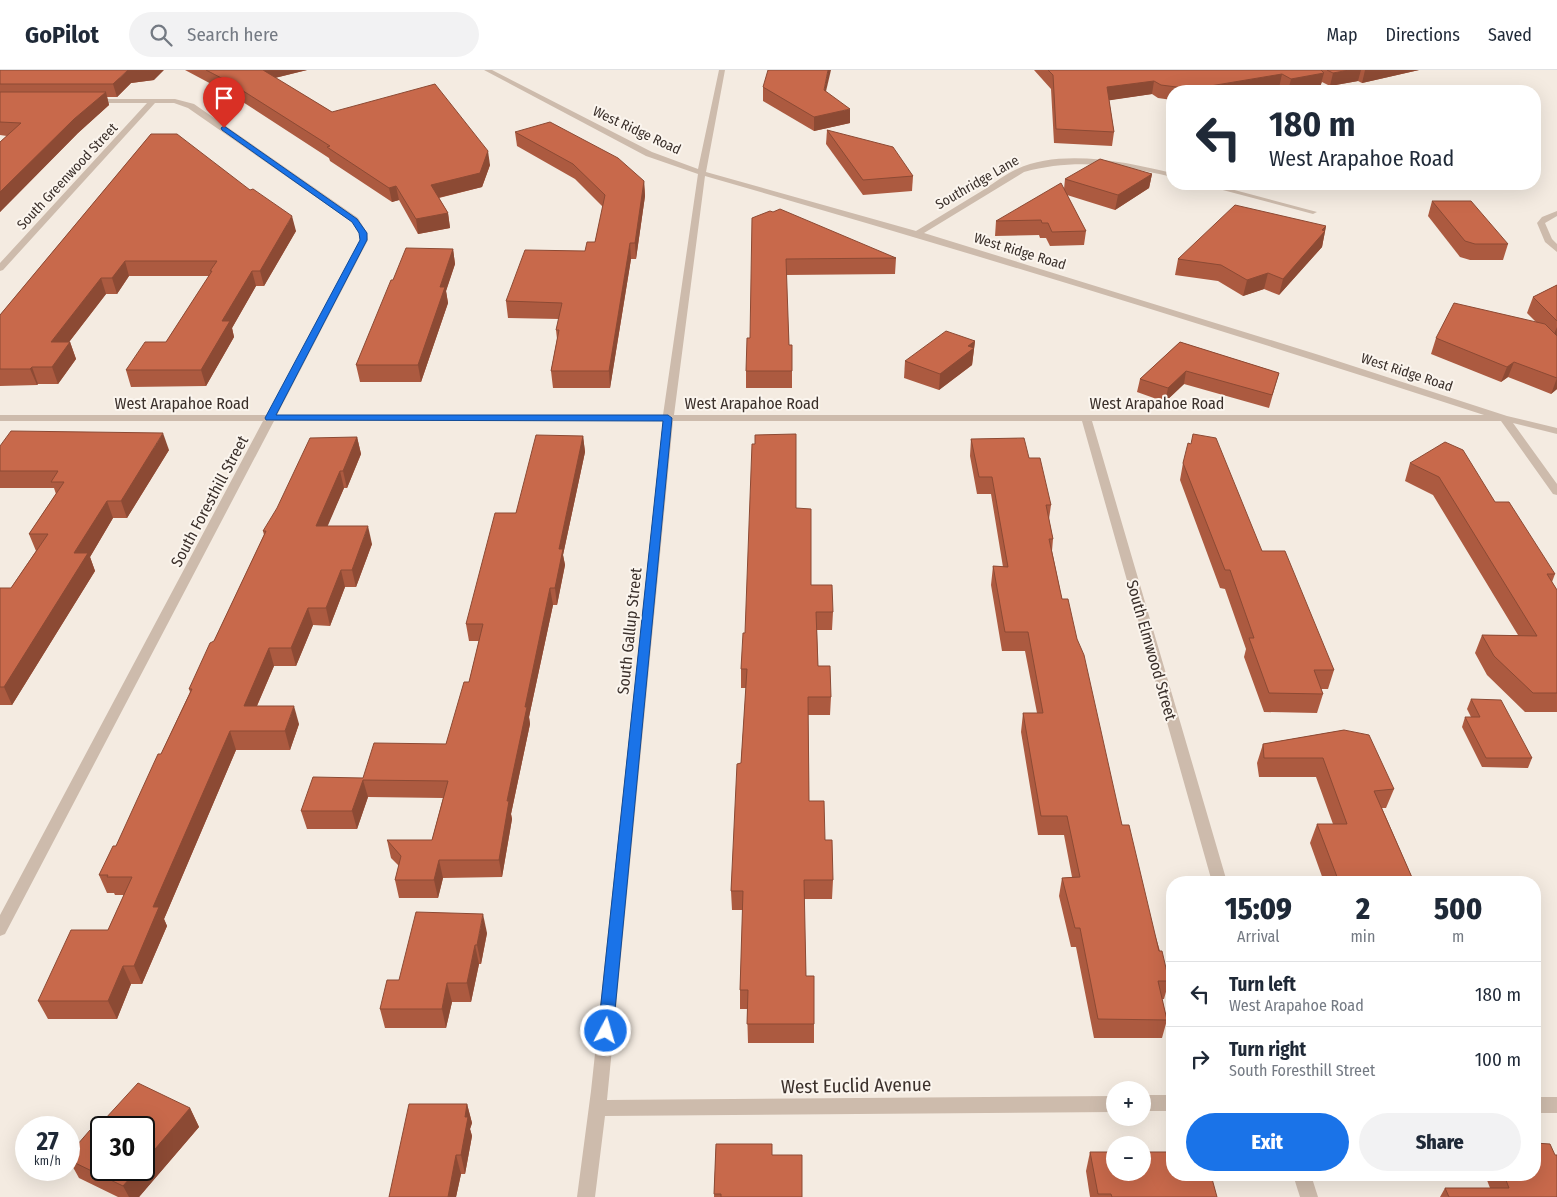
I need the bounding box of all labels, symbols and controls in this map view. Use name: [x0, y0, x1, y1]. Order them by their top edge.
search box: [129, 12, 479, 57]
text: GoPilot: [25, 21, 99, 49]
icon: search: [147, 21, 175, 49]
text: Search here: [187, 23, 279, 46]
text: Map: [1326, 24, 1358, 46]
text: Directions: [1386, 24, 1460, 46]
text: Saved: [1488, 24, 1532, 46]
pin: [203, 77, 245, 128]
icon: arrive: [210, 84, 238, 112]
street label: West Ridge Road: [590, 103, 684, 158]
text: 180 m: [1269, 103, 1355, 145]
icon: left: [1186, 105, 1251, 170]
street label: South Greenwood Street: [13, 119, 122, 233]
text: West Arapahoe Road: [1269, 145, 1454, 172]
street label: Southridge Lane: [933, 152, 1022, 213]
street label: West Ridge Road: [972, 229, 1068, 274]
street label: West Ridge Road: [1359, 350, 1455, 395]
street label: West Arapahoe Road: [115, 394, 249, 413]
street label: West Arapahoe Road: [685, 394, 819, 413]
street label: West Arapahoe Road: [1090, 394, 1224, 413]
street label: South Foresthill Street: [167, 432, 252, 570]
street label: South Gallup Street: [613, 566, 646, 695]
street label: South Elmwood Street: [1122, 578, 1181, 723]
text: 15:09: [1225, 891, 1292, 927]
text: 2: [1356, 891, 1370, 927]
text: 500: [1434, 891, 1482, 927]
text: Arrival: [1237, 927, 1279, 946]
text: min: [1351, 927, 1375, 946]
text: m: [1452, 927, 1464, 946]
text: Turn left: [1229, 973, 1296, 996]
icon: left: [1186, 980, 1214, 1008]
text: 180 m: [1475, 983, 1521, 1006]
text: West Arapahoe Road: [1229, 996, 1364, 1015]
position arrow: [579, 1004, 631, 1056]
text: Turn right: [1229, 1038, 1306, 1061]
icon: right: [1186, 1045, 1214, 1073]
text: 100 m: [1475, 1048, 1521, 1071]
text: South Foresthill Street: [1229, 1061, 1375, 1080]
street label: West Euclid Avenue: [781, 1073, 931, 1098]
map controls: [1106, 1081, 1151, 1181]
button: +: [1106, 1081, 1151, 1126]
button: Exit: [1186, 1113, 1349, 1171]
button: Share: [1359, 1113, 1521, 1171]
speed limit sign: 30: [90, 1116, 155, 1181]
text: 27: [36, 1127, 59, 1157]
button: −: [1106, 1136, 1151, 1181]
text: km/h: [34, 1154, 61, 1168]

